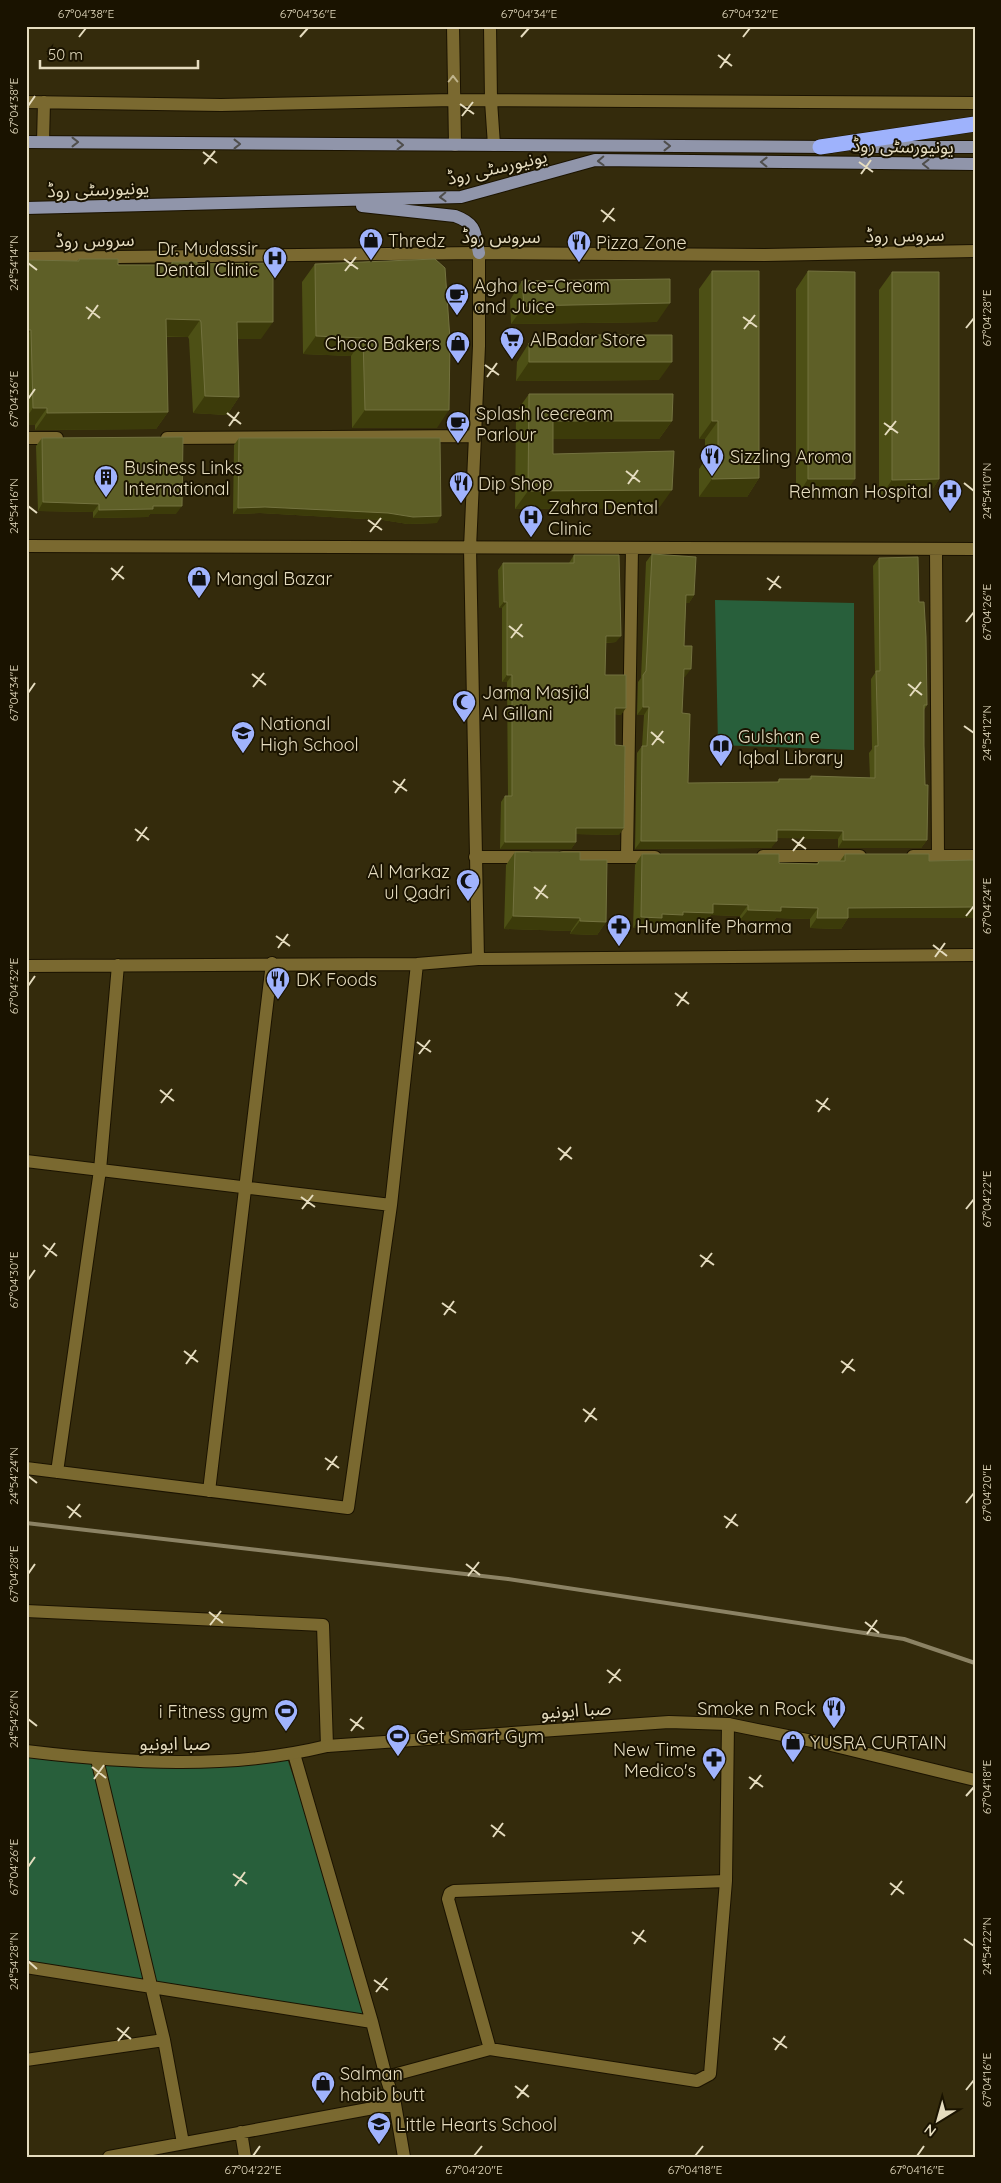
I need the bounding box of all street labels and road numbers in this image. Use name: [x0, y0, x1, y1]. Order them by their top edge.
street label: یونیورسٹی روڈ: [852, 134, 954, 158]
street label: یونیورسٹی روڈ: [445, 144, 549, 190]
street label: یونیورسٹی روڈ: [47, 176, 149, 202]
street label: سروس روڈ: [865, 223, 945, 247]
street label: سروس روڈ: [461, 225, 541, 248]
street label: سروس روڈ: [55, 228, 135, 252]
street label: صبا ایونیو: [540, 1696, 612, 1724]
street label: صبا ایونیو: [140, 1732, 210, 1755]

